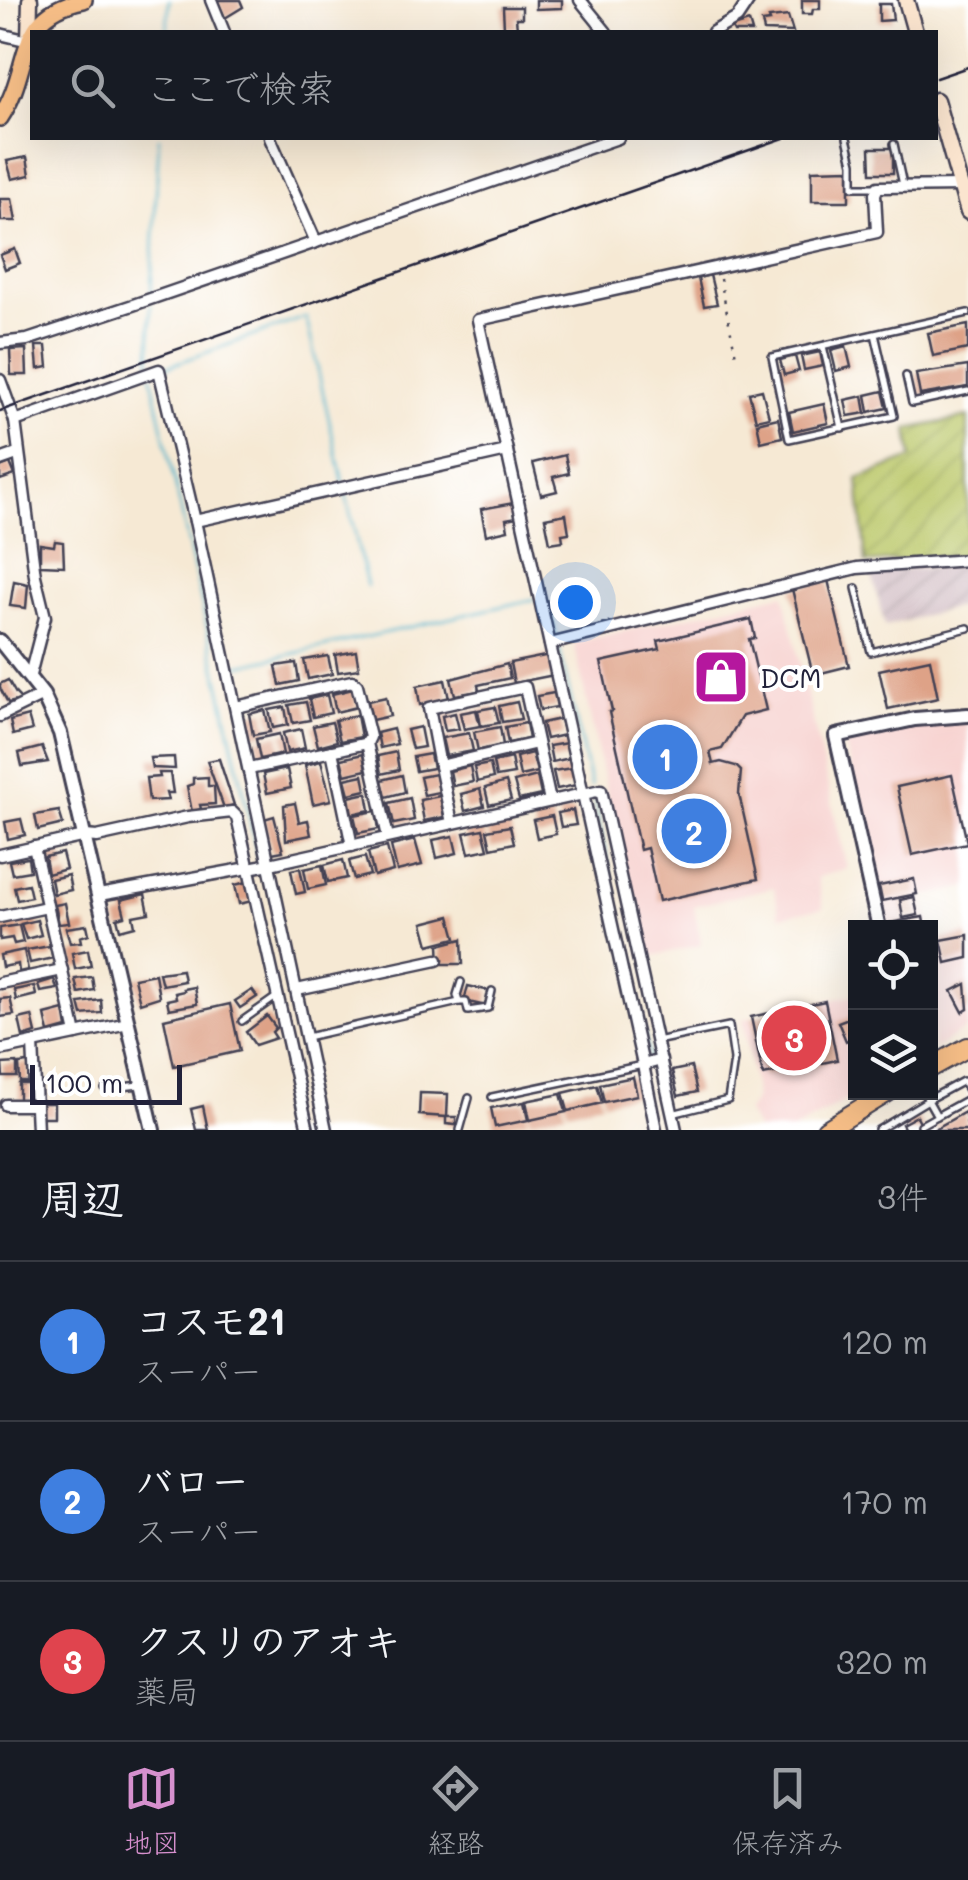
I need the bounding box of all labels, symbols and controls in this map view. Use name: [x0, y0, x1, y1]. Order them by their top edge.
search box: [30, 30, 938, 140]
icon: search: [65, 58, 120, 113]
text: ここで検索: [145, 62, 335, 112]
your location: [550, 577, 601, 628]
shop icon: DCM: [691, 647, 751, 707]
place label: DCM: [760, 659, 822, 695]
pin: 1: [632, 720, 698, 794]
pin: 2: [662, 794, 726, 868]
map controls: [848, 920, 938, 1100]
button: locate: [848, 920, 938, 1010]
pin: 3: [762, 1000, 826, 1076]
button: layers: [848, 1010, 938, 1100]
scale bar: [30, 1060, 182, 1104]
text: 100 m: [45, 1064, 123, 1100]
text: 周辺: [40, 1170, 124, 1225]
text: 3件: [877, 1175, 928, 1217]
text: コスモ21: [135, 1295, 286, 1345]
text: 1: [65, 1320, 80, 1362]
text: 120 m: [840, 1320, 928, 1362]
text: スーパー: [135, 1349, 262, 1391]
text: バロー: [135, 1455, 249, 1505]
text: 2: [64, 1480, 81, 1522]
text: 170 m: [840, 1480, 928, 1522]
text: スーパー: [135, 1509, 262, 1551]
text: クスリのアオキ: [135, 1615, 401, 1665]
text: 3: [63, 1640, 82, 1682]
text: 320 m: [836, 1640, 928, 1682]
text: 薬局: [135, 1669, 199, 1711]
tab: 地図: [124, 1761, 180, 1861]
tab: 経路: [428, 1761, 484, 1861]
tab: 保存済み: [732, 1761, 844, 1861]

